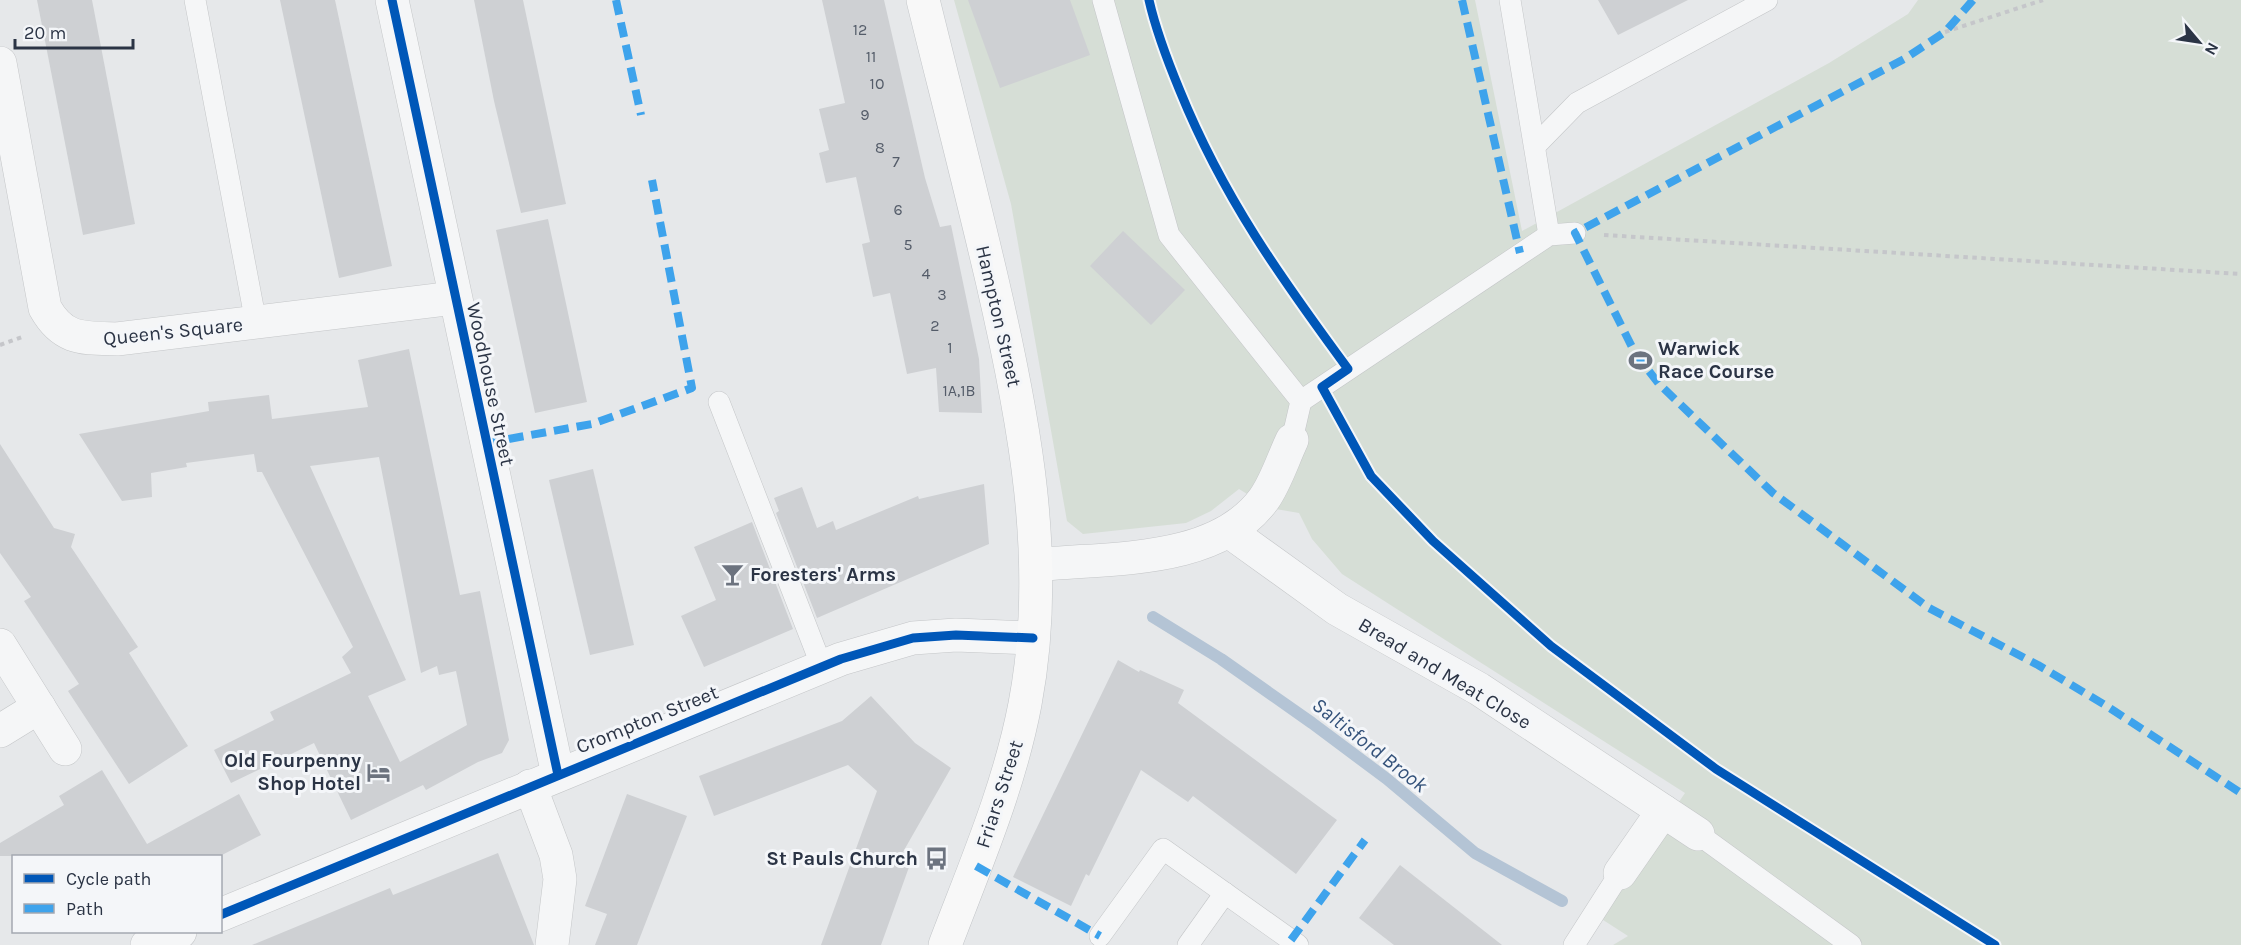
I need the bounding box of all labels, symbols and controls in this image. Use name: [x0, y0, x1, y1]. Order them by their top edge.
scale bar: [15, 12, 134, 50]
north arrow: [2169, 12, 2229, 72]
house number: 12: [853, 20, 867, 39]
text: 20 m: [24, 22, 66, 44]
text: N: [2201, 39, 2223, 59]
house number: 11: [866, 47, 876, 66]
house number: 10: [870, 74, 884, 93]
house number: 9: [860, 105, 870, 124]
house number: 8: [875, 138, 885, 157]
house number: 7: [892, 152, 900, 171]
house number: 6: [893, 200, 903, 219]
house number: 5: [903, 235, 913, 254]
street label: Hampton Street: [971, 243, 1026, 390]
house number: 4: [922, 264, 931, 283]
house number: 3: [937, 285, 947, 304]
street label: Woodhouse Street: [462, 300, 519, 468]
street label: Queen's Square: [102, 313, 244, 350]
house number: 2: [930, 316, 940, 335]
place label: Warwick Race Course: [1658, 337, 1774, 383]
house number: 1: [947, 338, 953, 357]
sports icon: Warwick Race Course: [1627, 347, 1653, 373]
house number: 1A,1B: [942, 381, 976, 400]
bar icon: Foresters' Arms: [719, 561, 745, 587]
place label: Foresters' Arms: [750, 563, 896, 586]
street label: Bread and Meat Close: [1354, 613, 1535, 734]
street label: Crompton Street: [573, 680, 722, 758]
water label: Saltisford Brook: [1308, 693, 1433, 798]
street label: Friars Street: [971, 737, 1028, 851]
place label: Old Fourpenny Shop Hotel: [224, 749, 361, 795]
hotel icon: Old Fourpenny Shop Hotel: [366, 759, 392, 785]
bus stop icon: St Pauls Church: [923, 845, 949, 871]
place label: St Pauls Church: [766, 847, 918, 870]
legend: [12, 855, 222, 933]
text: Cycle path: [66, 868, 151, 890]
text: Path: [66, 898, 104, 920]

